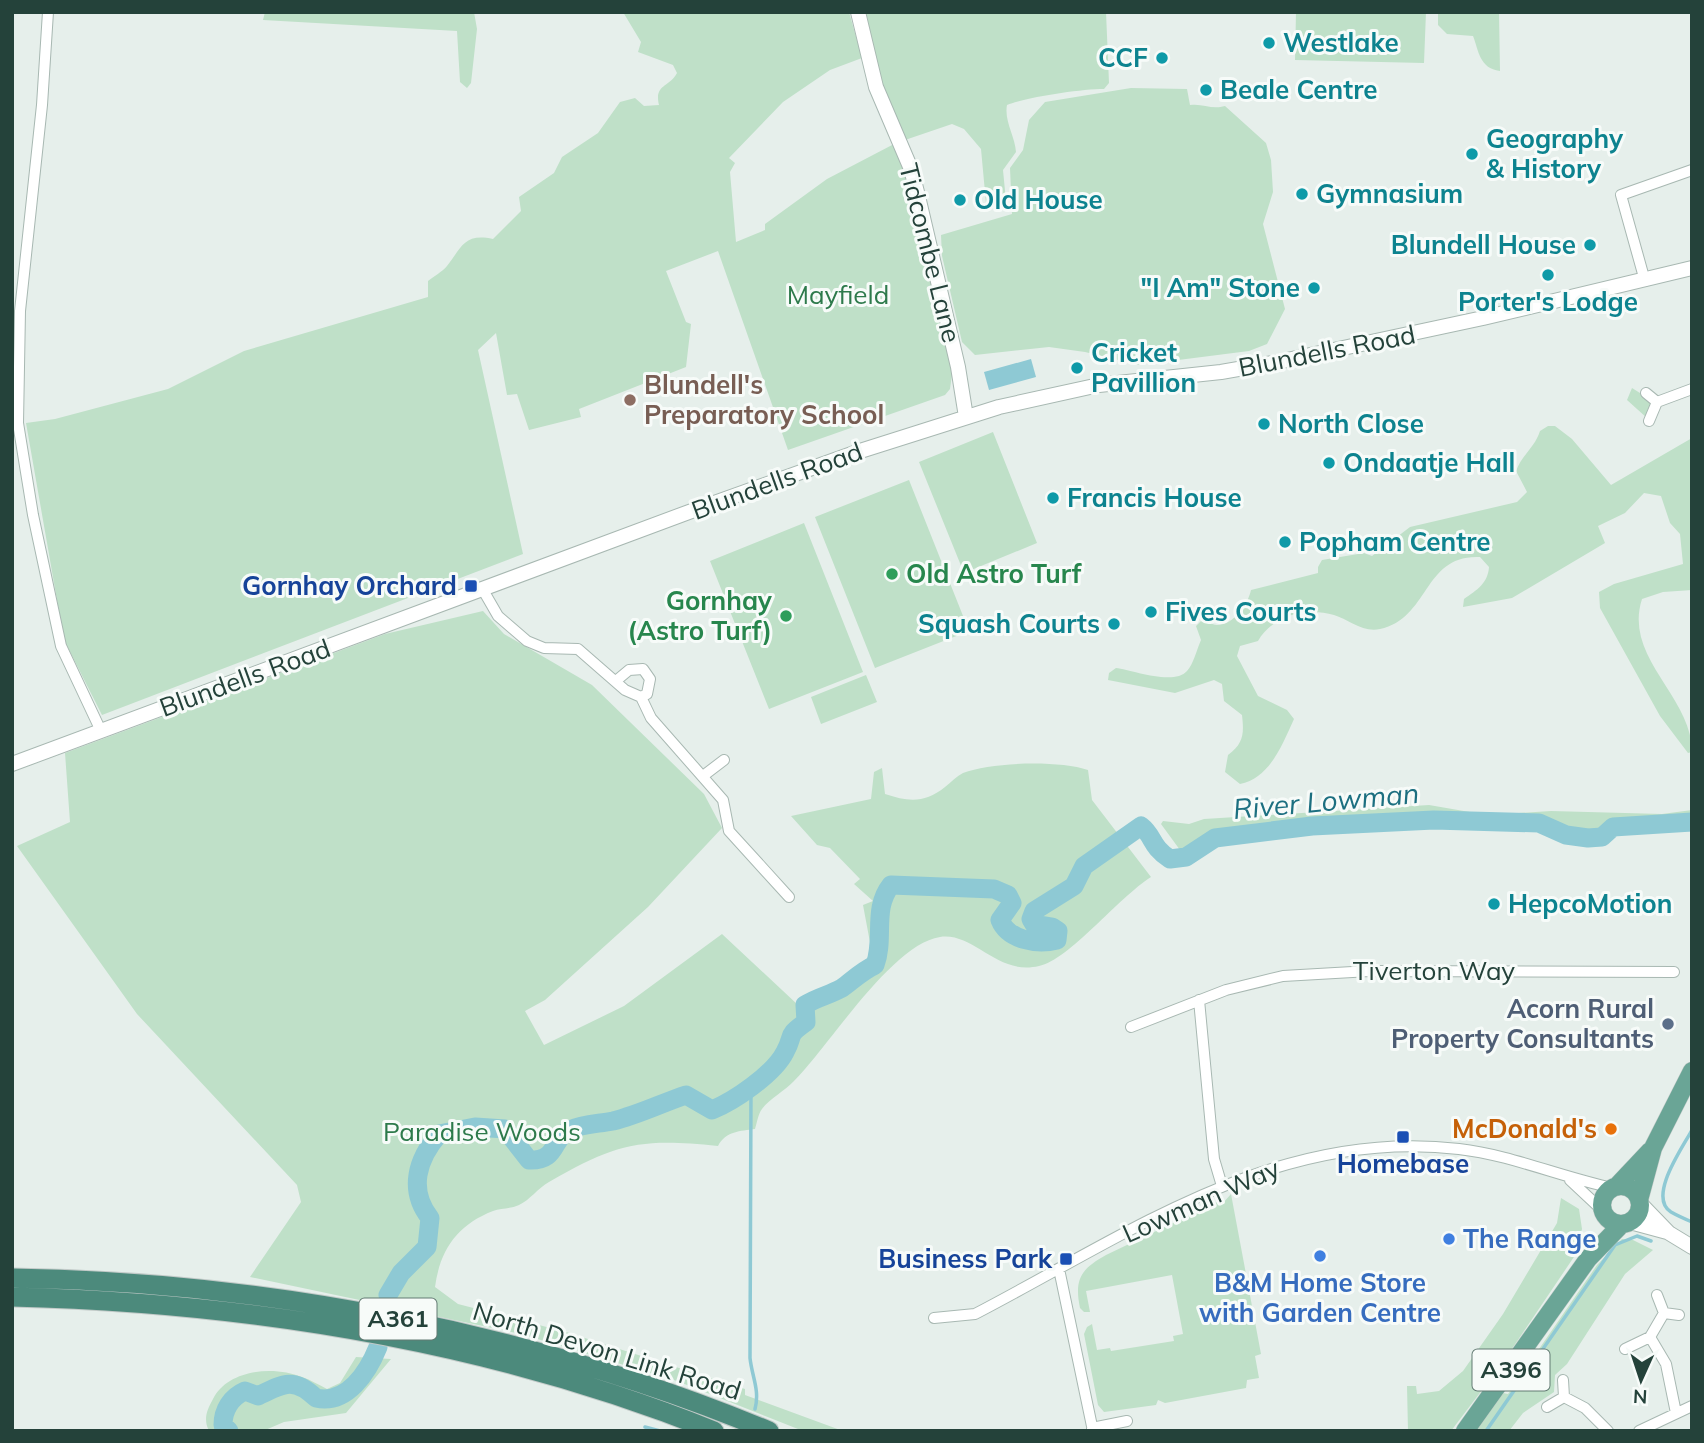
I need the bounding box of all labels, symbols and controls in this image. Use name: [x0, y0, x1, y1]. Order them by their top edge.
place label: Westlake: [1283, 26, 1399, 59]
marker: Westlake: [1261, 35, 1277, 51]
place label: CCF: [1098, 41, 1148, 74]
marker: CCF: [1154, 50, 1170, 66]
place label: Beale Centre: [1220, 73, 1377, 106]
marker: Beale Centre: [1198, 82, 1214, 98]
place label: Geography & History: [1486, 122, 1624, 185]
marker: Geography & History: [1464, 146, 1480, 162]
street label: Tidcombe Lane: [892, 160, 969, 346]
place label: Gymnasium: [1316, 177, 1463, 210]
place label: Old House: [974, 183, 1103, 216]
marker: Gymnasium: [1294, 186, 1310, 202]
marker: Old House: [952, 192, 968, 208]
place label: Blundell House: [1391, 228, 1576, 261]
marker: Blundell House: [1582, 237, 1598, 253]
marker: Porter's Lodge: [1540, 267, 1556, 283]
place label: "I Am" Stone: [1141, 271, 1300, 304]
park label: Mayfield: [787, 278, 889, 311]
marker: "I Am" Stone: [1306, 280, 1322, 296]
place label: Porter's Lodge: [1458, 285, 1638, 318]
street label: Blundells Road: [1236, 317, 1418, 384]
place label: Cricket Pavillion: [1091, 336, 1196, 399]
marker: Cricket Pavillion: [1069, 360, 1085, 376]
place label: Blundell's Preparatory School: [644, 368, 884, 431]
marker: Blundell's Preparatory School: [622, 392, 638, 408]
place label: North Close: [1278, 407, 1424, 440]
marker: North Close: [1256, 416, 1272, 432]
street label: Blundells Road: [687, 434, 867, 527]
place label: Ondaatje Hall: [1343, 446, 1515, 479]
marker: Ondaatje Hall: [1321, 455, 1337, 471]
place label: Francis House: [1067, 481, 1242, 514]
marker: Francis House: [1045, 490, 1061, 506]
place label: Popham Centre: [1299, 525, 1490, 558]
marker: Popham Centre: [1277, 534, 1293, 550]
place label: Old Astro Turf: [906, 557, 1082, 590]
marker: Old Astro Turf: [884, 566, 900, 582]
place label: Gornhay Orchard: [242, 569, 457, 602]
marker: Gornhay Orchard: [463, 578, 479, 594]
place label: Gornhay (Astro Turf): [627, 584, 773, 647]
place label: Fives Courts: [1165, 595, 1317, 628]
marker: Fives Courts: [1143, 604, 1159, 620]
place label: Squash Courts: [918, 607, 1100, 640]
marker: Gornhay (Astro Turf): [778, 608, 794, 624]
marker: Squash Courts: [1106, 616, 1122, 632]
street label: Blundells Road: [155, 631, 335, 724]
water label: River Lowman: [1232, 775, 1420, 826]
place label: HepcoMotion: [1508, 887, 1672, 920]
marker: HepcoMotion: [1486, 896, 1502, 912]
street label: Tiverton Way: [1353, 954, 1515, 987]
place label: Acorn Rural Property Consultants: [1391, 992, 1654, 1055]
marker: Acorn Rural Property Consultants: [1660, 1016, 1676, 1032]
place label: McDonald's: [1452, 1112, 1597, 1145]
park label: Paradise Woods: [383, 1115, 581, 1148]
marker: McDonald's: [1603, 1121, 1619, 1137]
marker: Homebase: [1395, 1129, 1411, 1145]
place label: Homebase: [1337, 1147, 1469, 1180]
street label: Lowman Way: [1117, 1151, 1285, 1250]
place label: The Range: [1463, 1222, 1596, 1255]
marker: The Range: [1441, 1231, 1457, 1247]
place label: Business Park: [878, 1242, 1053, 1275]
marker: B&M Home Store with Garden Centre: [1312, 1248, 1328, 1264]
marker: Business Park: [1058, 1251, 1074, 1267]
place label: B&M Home Store with Garden Centre: [1199, 1266, 1441, 1329]
street label: North Devon Link Road: [469, 1294, 745, 1407]
road number: A361: [360, 1298, 436, 1339]
north arrow: [1606, 1345, 1676, 1415]
road number: A396: [1472, 1350, 1550, 1390]
text: N: [1632, 1385, 1648, 1409]

